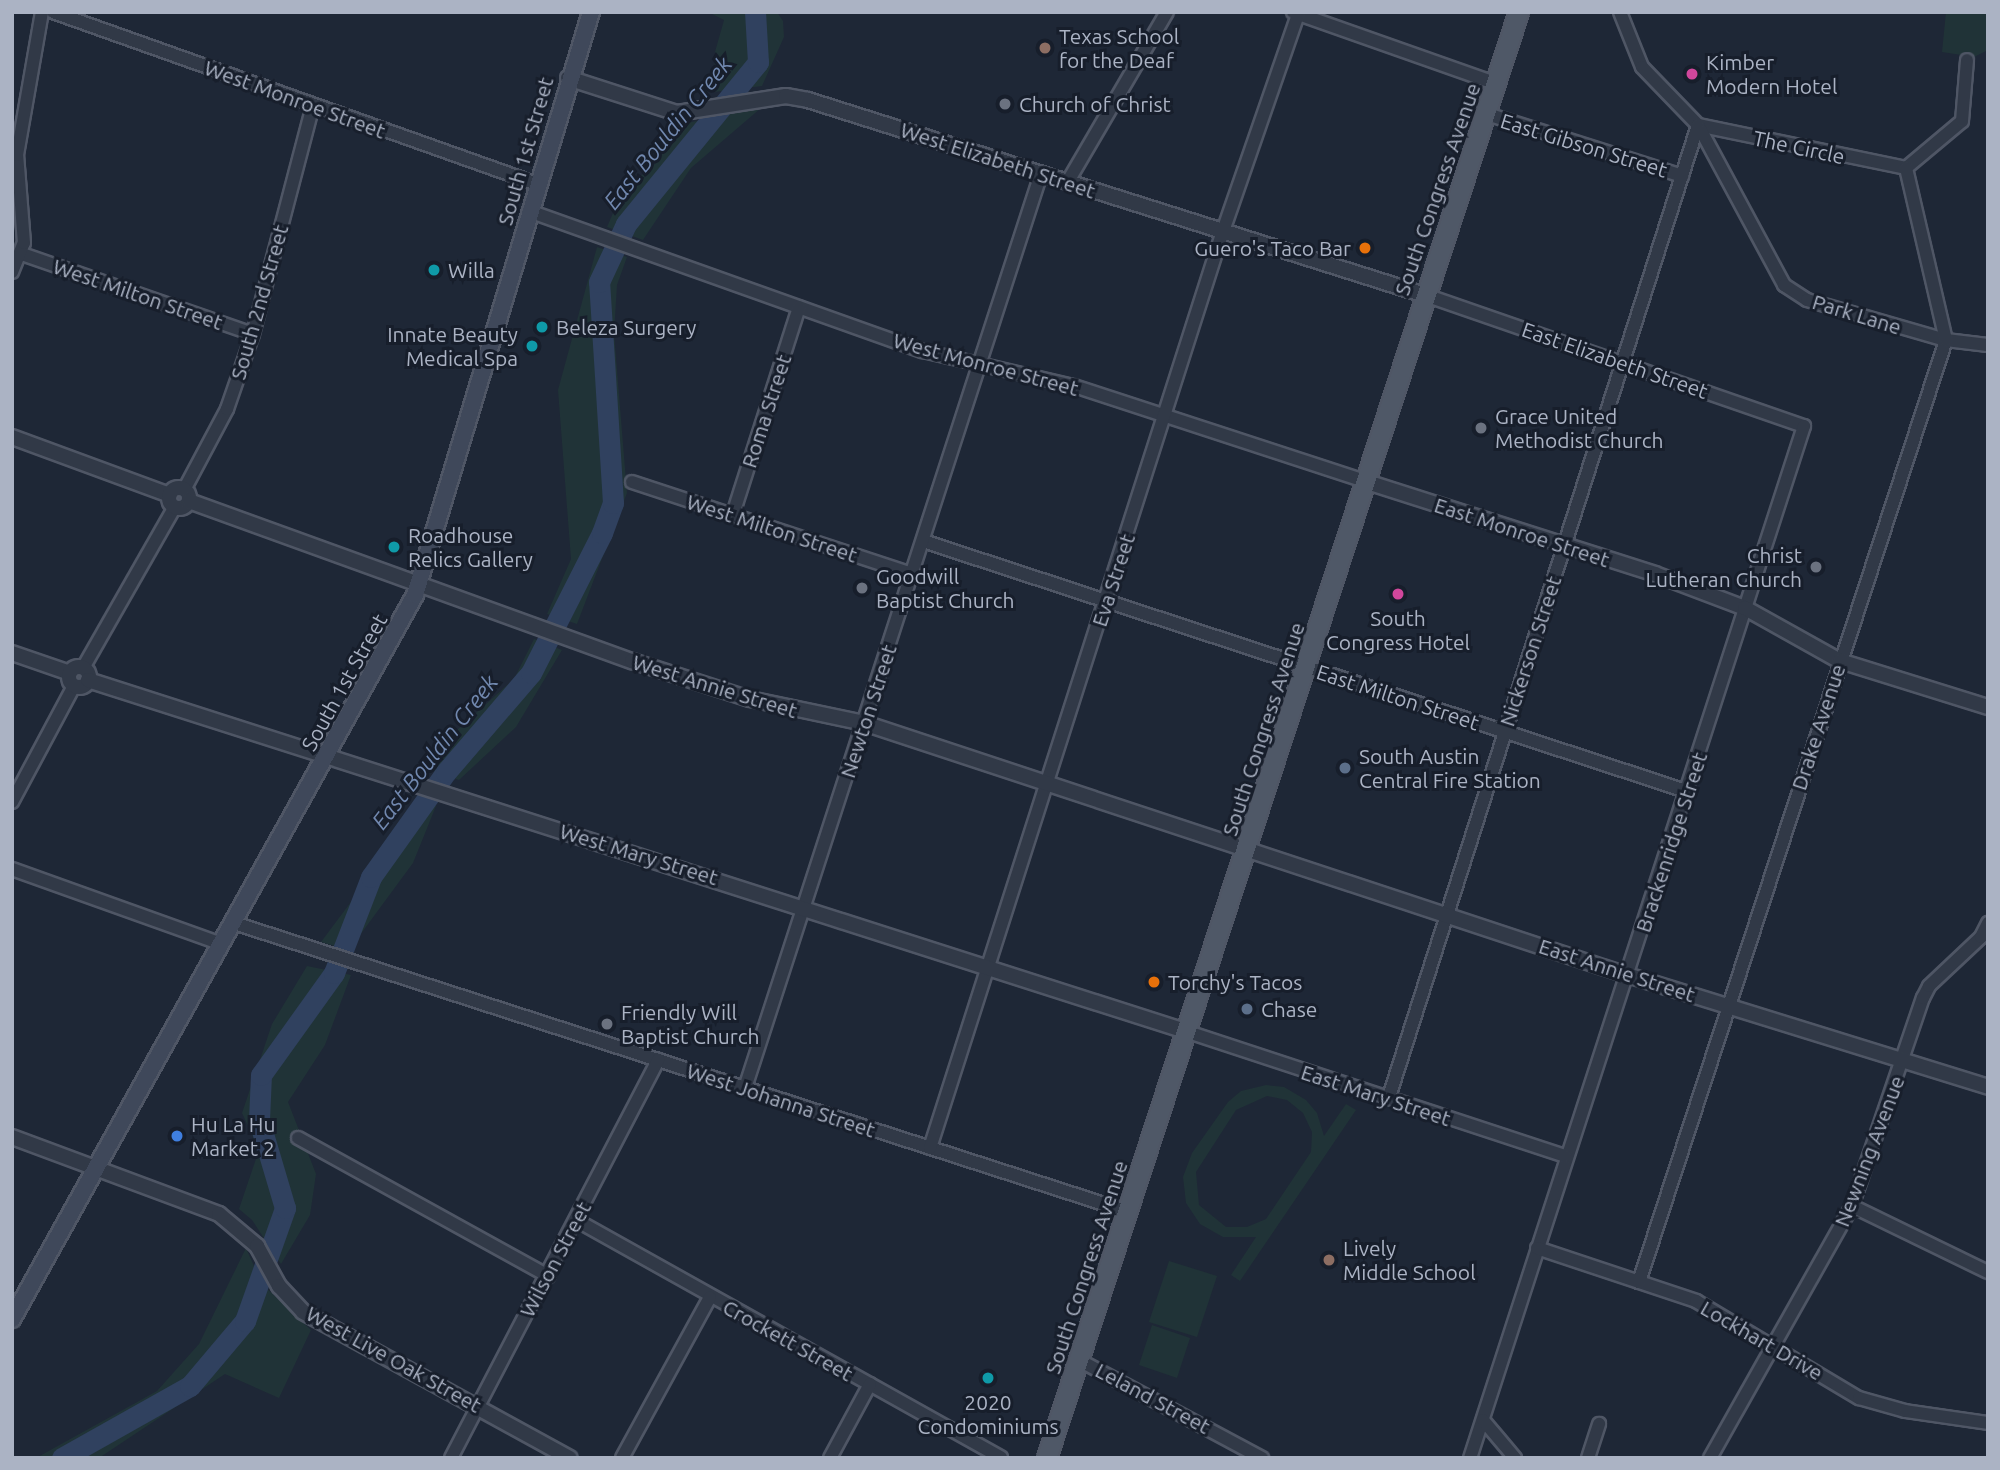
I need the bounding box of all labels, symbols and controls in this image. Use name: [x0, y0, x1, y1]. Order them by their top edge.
place label: Texas School for the Deaf: [1059, 23, 1179, 73]
marker: Texas School for the Deaf: [1037, 40, 1053, 56]
place label: Kimber Modern Hotel: [1706, 49, 1837, 99]
water label: East Bouldin Creek: [598, 51, 738, 215]
street label: West Monroe Street: [201, 55, 389, 143]
marker: Kimber Modern Hotel: [1684, 66, 1700, 82]
street label: South 1st Street: [492, 74, 558, 228]
street label: South Congress Avenue: [1389, 80, 1485, 298]
place label: Church of Christ: [1019, 91, 1171, 117]
marker: Church of Christ: [997, 96, 1013, 112]
street label: East Gibson Street: [1498, 108, 1670, 182]
street label: West Elizabeth Street: [897, 117, 1099, 203]
street label: The Circle: [1751, 125, 1847, 169]
street label: South 2nd Street: [225, 222, 293, 382]
place label: Guero's Taco Bar: [1194, 235, 1351, 261]
marker: Guero's Taco Bar: [1357, 240, 1373, 256]
street label: West Milton Street: [50, 253, 226, 335]
place label: Willa: [448, 257, 495, 283]
marker: Willa: [426, 262, 442, 278]
street label: Park Lane: [1810, 289, 1904, 339]
place label: Beleza Surgery: [556, 314, 696, 340]
street label: East Elizabeth Street: [1519, 316, 1711, 404]
marker: Beleza Surgery: [534, 319, 550, 335]
place label: Innate Beauty Medical Spa: [387, 321, 518, 371]
street label: West Monroe Street: [891, 327, 1081, 401]
marker: Innate Beauty Medical Spa: [524, 338, 540, 354]
street label: Roma Street: [736, 351, 796, 471]
place label: Grace United Methodist Church: [1495, 403, 1663, 453]
marker: Grace United Methodist Church: [1473, 420, 1489, 436]
street label: West Milton Street: [684, 489, 860, 567]
street label: East Monroe Street: [1431, 492, 1613, 572]
place label: Roadhouse Relics Gallery: [408, 522, 533, 572]
street label: Eva Street: [1086, 530, 1140, 630]
marker: Roadhouse Relics Gallery: [386, 539, 402, 555]
place label: Christ Lutheran Church: [1645, 542, 1802, 592]
marker: Christ Lutheran Church: [1808, 559, 1824, 575]
place label: Goodwill Baptist Church: [876, 563, 1014, 613]
street label: Nickerson Street: [1494, 573, 1566, 729]
marker: Goodwill Baptist Church: [854, 580, 870, 596]
marker: South Congress Hotel: [1390, 586, 1406, 602]
place label: South Congress Hotel: [1326, 605, 1470, 655]
street label: South 1st Street: [296, 609, 392, 755]
street label: South Congress Avenue: [1217, 619, 1309, 839]
street label: Newton Street: [835, 641, 901, 781]
street label: West Annie Street: [630, 649, 800, 723]
street label: East Milton Street: [1313, 659, 1483, 735]
street label: Drake Avenue: [1786, 661, 1850, 793]
water label: East Bouldin Creek: [366, 669, 504, 835]
place label: South Austin Central Fire Station: [1359, 743, 1541, 793]
street label: Brackenridge Street: [1630, 749, 1712, 935]
marker: South Austin Central Fire Station: [1337, 760, 1353, 776]
street label: West Mary Street: [557, 818, 721, 890]
street label: East Annie Street: [1536, 933, 1698, 1007]
place label: Torchy's Tacos: [1168, 969, 1302, 995]
marker: Torchy's Tacos: [1146, 974, 1162, 990]
place label: Chase: [1261, 996, 1317, 1022]
place label: Friendly Will Baptist Church: [621, 999, 759, 1049]
marker: Chase: [1239, 1001, 1255, 1017]
marker: Friendly Will Baptist Church: [599, 1016, 615, 1032]
street label: West Johanna Street: [684, 1058, 878, 1142]
street label: East Mary Street: [1298, 1059, 1454, 1131]
street label: Newning Avenue: [1829, 1072, 1909, 1230]
place label: Hu La Hu Market 2: [191, 1111, 275, 1161]
marker: Hu La Hu Market 2: [169, 1128, 185, 1144]
street label: South Congress Avenue: [1040, 1157, 1132, 1377]
street label: Wilson Street: [514, 1197, 596, 1321]
place label: Lively Middle School: [1343, 1235, 1476, 1285]
marker: Lively Middle School: [1321, 1252, 1337, 1268]
street label: Crockett Street: [719, 1294, 857, 1386]
street label: Lockhart Drive: [1696, 1295, 1828, 1385]
street label: West Live Oak Street: [302, 1300, 486, 1418]
street label: Leland Street: [1091, 1357, 1215, 1439]
marker: 2020 Condominiums: [980, 1370, 996, 1386]
place label: 2020 Condominiums: [917, 1389, 1059, 1439]

